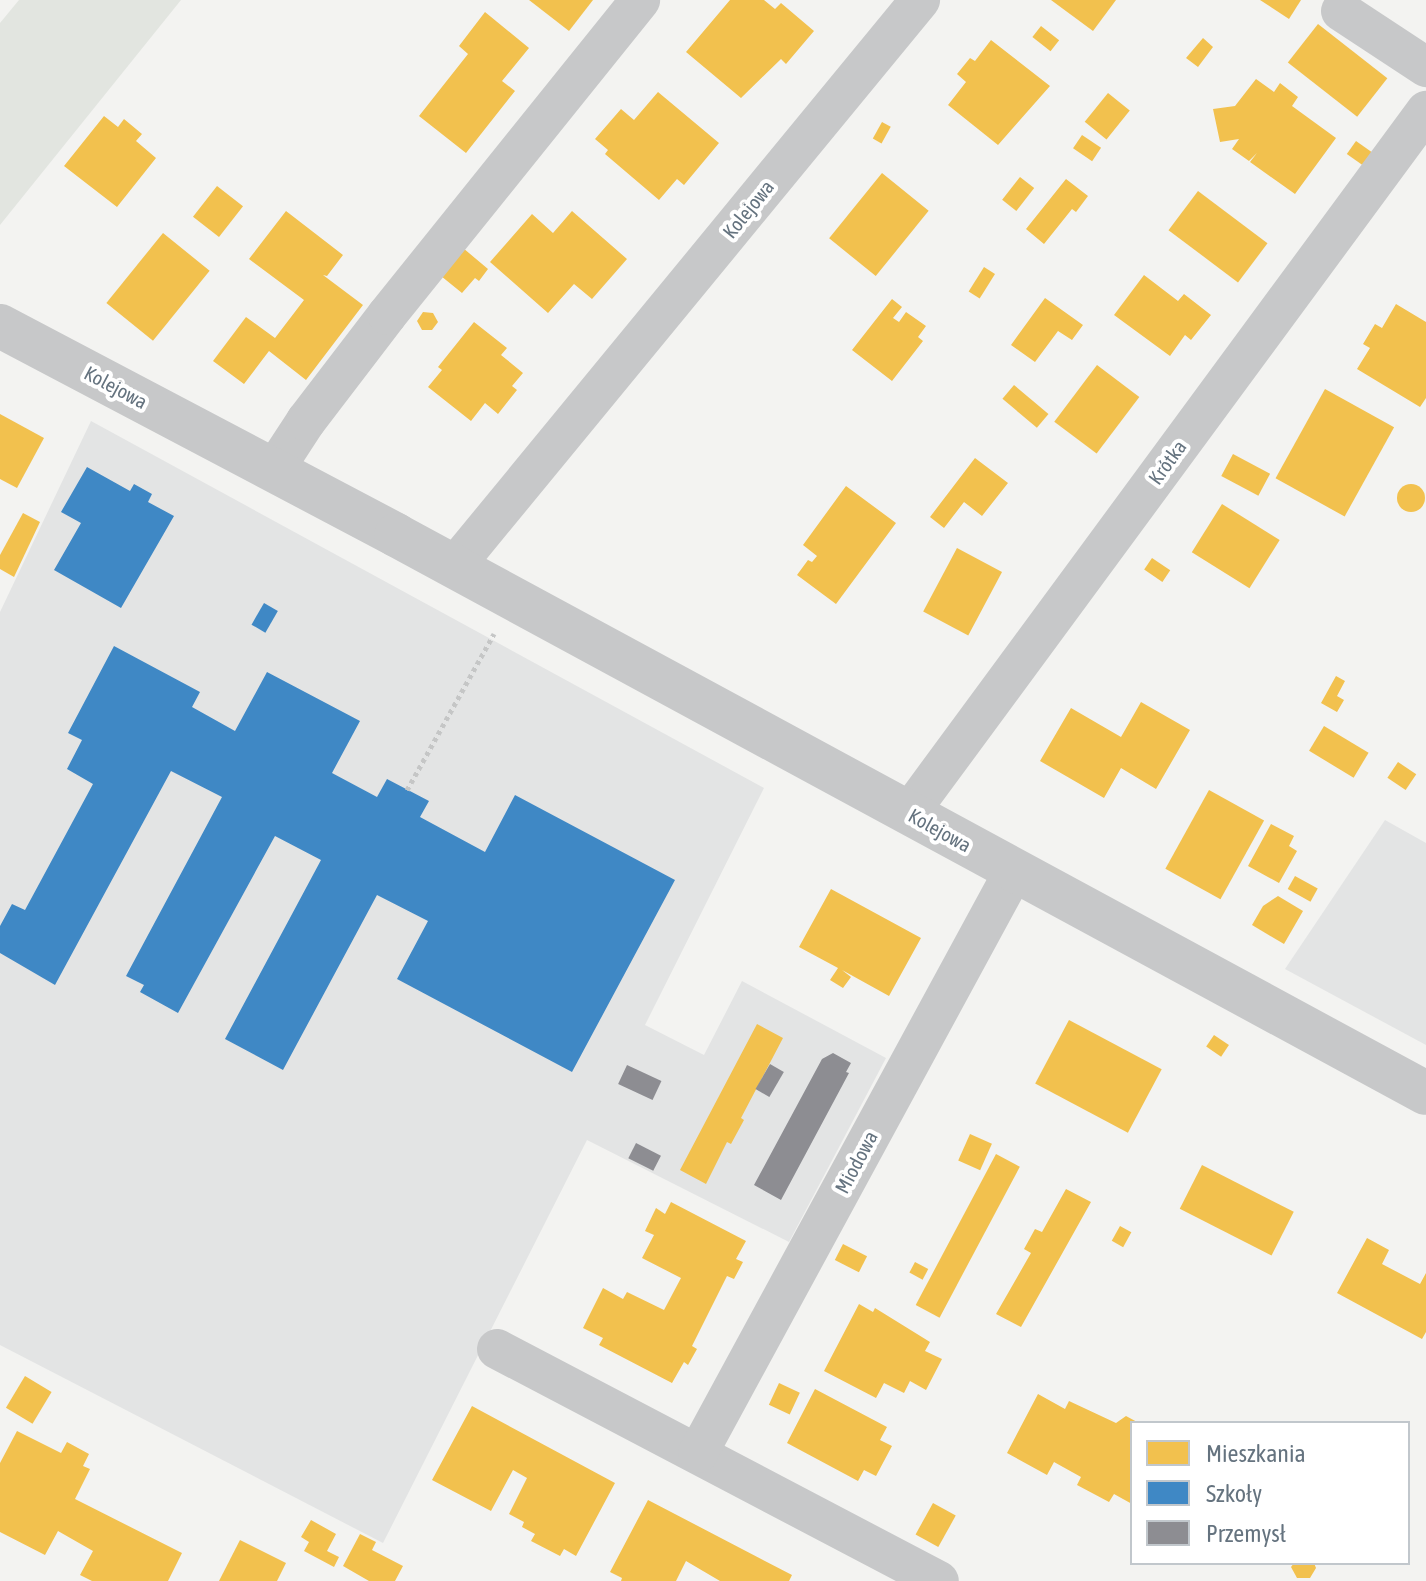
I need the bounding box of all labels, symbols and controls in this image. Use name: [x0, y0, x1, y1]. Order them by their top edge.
street label: Kolejowa: [717, 175, 779, 243]
street label: Kolejowa: [80, 360, 152, 414]
street label: Krótka: [1143, 435, 1191, 489]
street label: Kolejowa: [905, 803, 975, 857]
street label: Miodowa: [830, 1127, 882, 1197]
legend: [1130, 1421, 1410, 1565]
text: Mieszkania: [1206, 1440, 1306, 1467]
text: Szkoły: [1206, 1480, 1262, 1507]
text: Przemysł: [1206, 1520, 1286, 1547]

